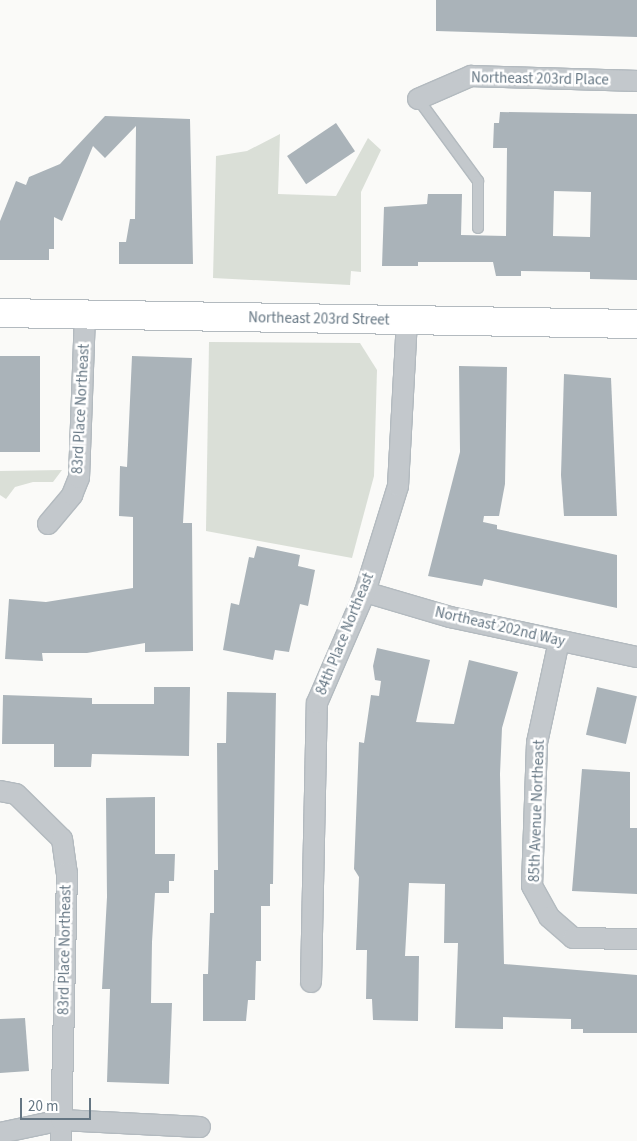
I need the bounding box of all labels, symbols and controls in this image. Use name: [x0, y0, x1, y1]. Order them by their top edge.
street label: Northeast 203rd Place: [471, 69, 609, 89]
street label: Northeast 203rd Street: [248, 309, 390, 329]
street label: 83rd Place Northeast: [69, 343, 93, 475]
street label: 84th Place Northeast: [312, 570, 378, 698]
street label: Northeast 202nd Way: [433, 603, 567, 651]
street label: 85th Avenue Northeast: [526, 739, 548, 883]
street label: 83rd Place Northeast: [55, 885, 75, 1015]
scale bar: [22, 1088, 94, 1120]
text: 20 m: [28, 1096, 58, 1117]

